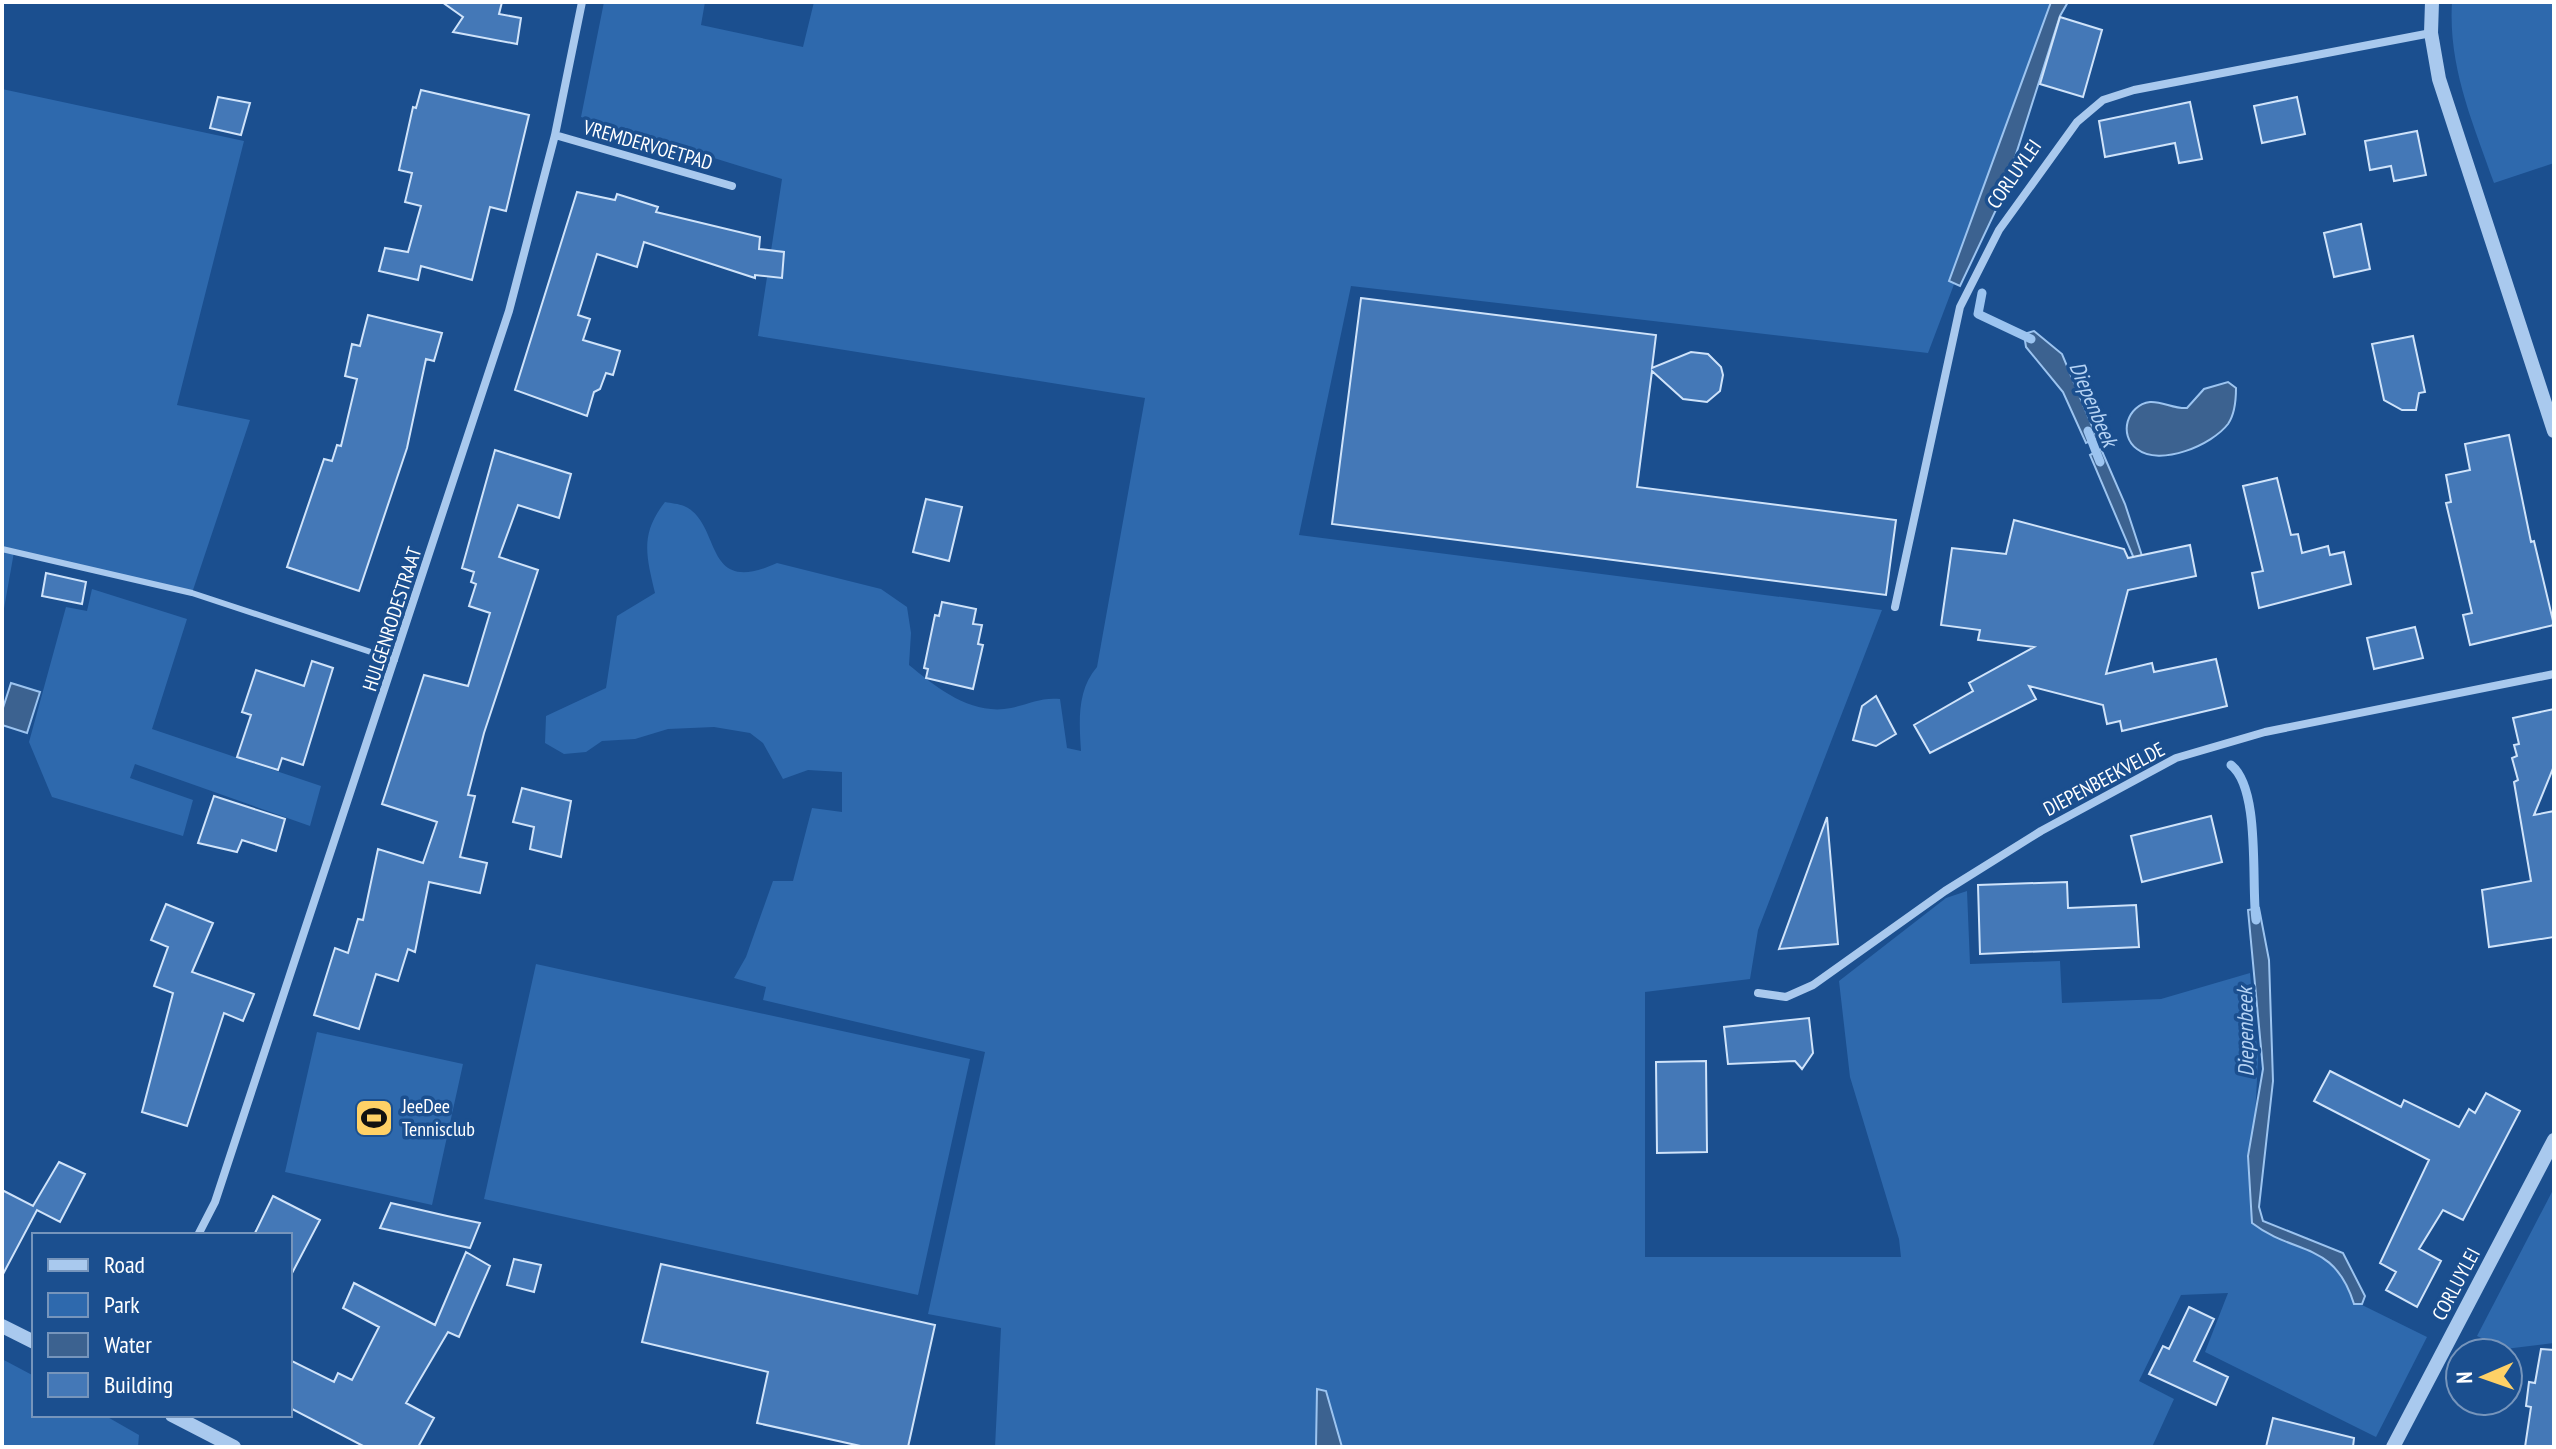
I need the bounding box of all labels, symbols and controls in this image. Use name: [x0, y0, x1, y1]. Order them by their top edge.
street label: VREMDERVOETPAD: [579, 114, 716, 176]
street label: CORLUYLEI: [1981, 134, 2047, 214]
water label: Diepenbeek: [2064, 357, 2125, 453]
street label: HULGENRODESTRAAT: [356, 544, 428, 694]
street label: DIEPENBEEKVELDE: [2039, 736, 2169, 822]
water label: Diepenbeek: [2230, 984, 2260, 1077]
place label: JeeDee Tennisclub: [401, 1093, 475, 1142]
sports icon: JeeDee Tennisclub: [353, 1097, 395, 1139]
legend: [32, 1233, 292, 1417]
street label: CORLUYLEI: [2426, 1243, 2486, 1325]
text: Road: [104, 1249, 145, 1280]
text: Park: [104, 1289, 140, 1320]
text: Water: [104, 1329, 152, 1360]
north arrow: [2444, 1337, 2524, 1417]
text: Building: [104, 1369, 173, 1400]
text: N: [2450, 1371, 2478, 1384]

